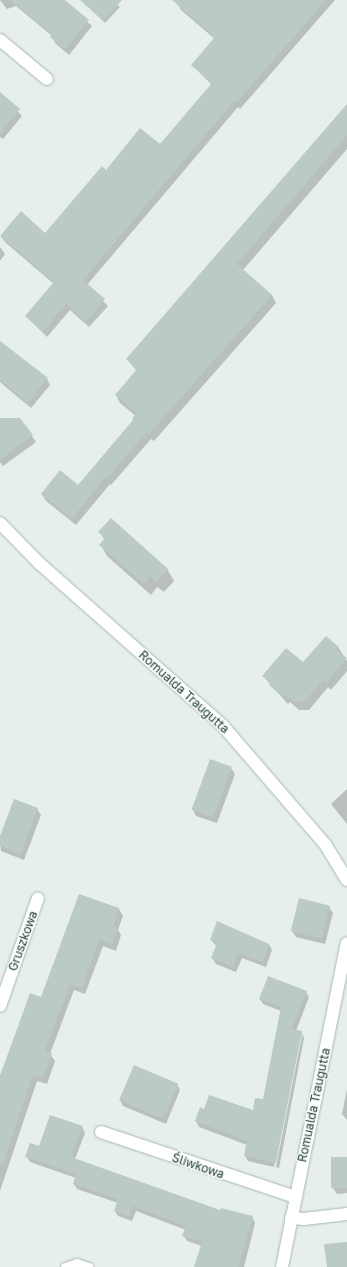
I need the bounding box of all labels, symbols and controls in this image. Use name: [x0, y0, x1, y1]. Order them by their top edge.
street label: Romualda Traugutta: [136, 648, 232, 736]
street label: Gruszkowa: [6, 909, 40, 973]
street label: Romualda Traugutta: [295, 1046, 333, 1164]
street label: Śliwkowa: [170, 1150, 226, 1182]

